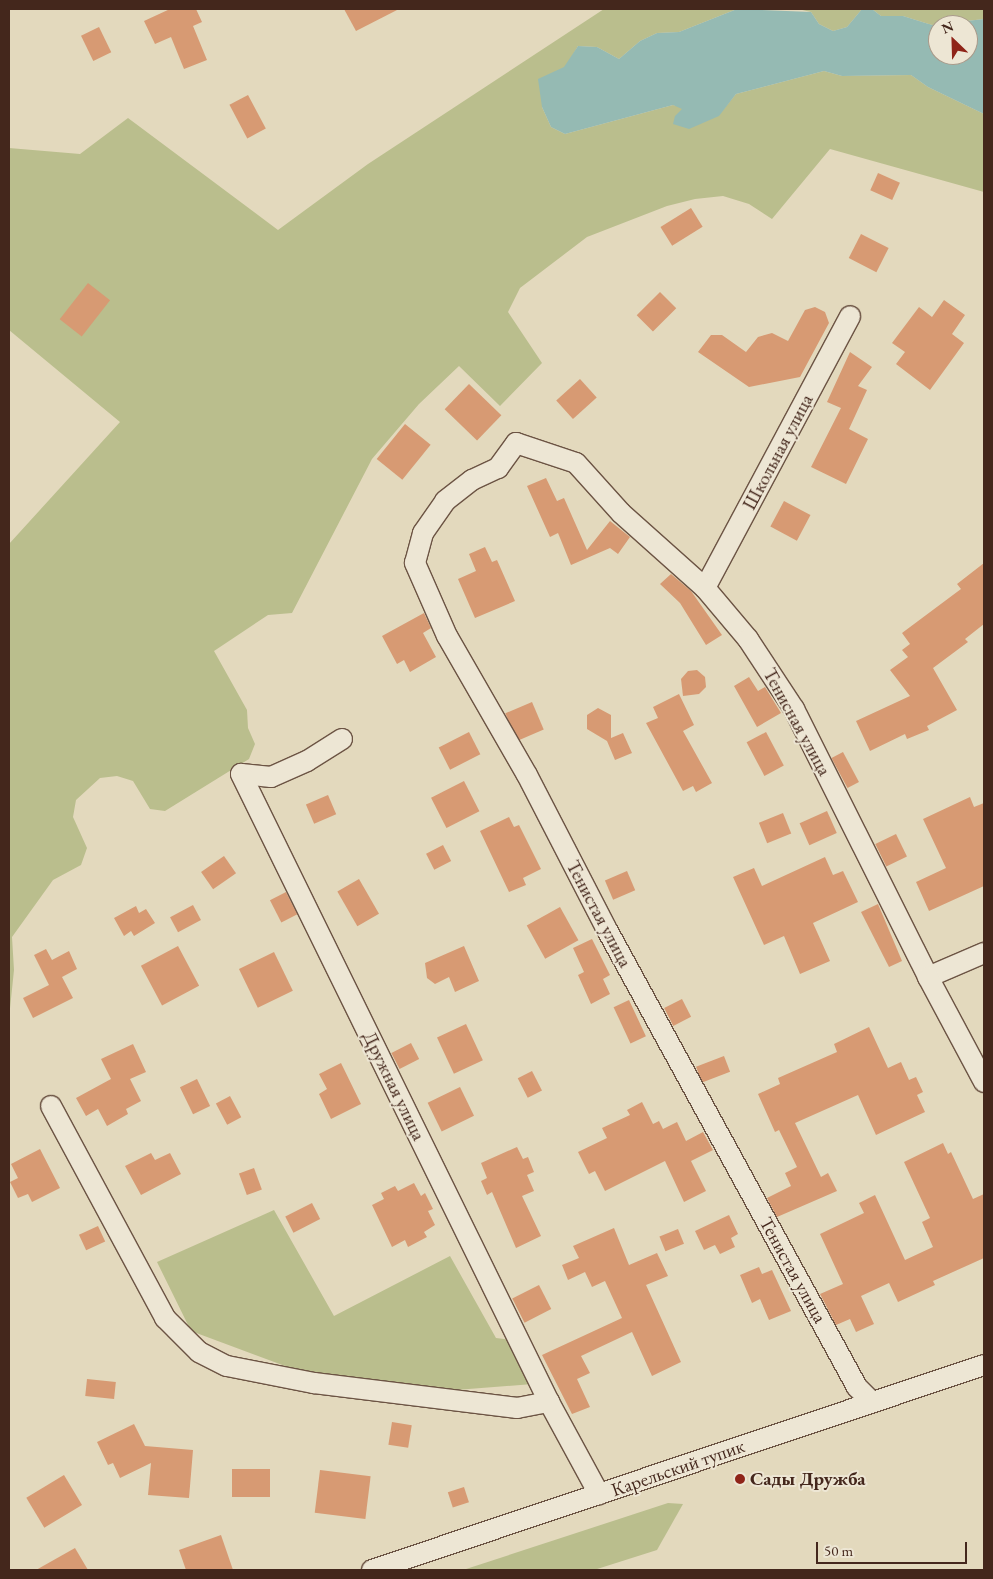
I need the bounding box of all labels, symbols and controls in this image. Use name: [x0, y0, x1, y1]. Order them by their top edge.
north arrow: [928, 15, 978, 65]
text: N: [938, 17, 956, 38]
street label: Школьная улица: [738, 390, 818, 514]
street label: Тенисная улица: [758, 664, 836, 780]
street label: Тенистая улица: [561, 857, 637, 971]
street label: Дружная улица: [358, 1028, 430, 1144]
street label: Тенистая улица: [754, 1213, 832, 1327]
street label: Карельский тупик: [608, 1435, 748, 1501]
place label: Сады Дружба: [750, 1468, 866, 1490]
marker: Сады Дружба: [734, 1473, 746, 1485]
scale bar: [818, 1532, 969, 1564]
text: 50 m: [824, 1541, 853, 1560]

